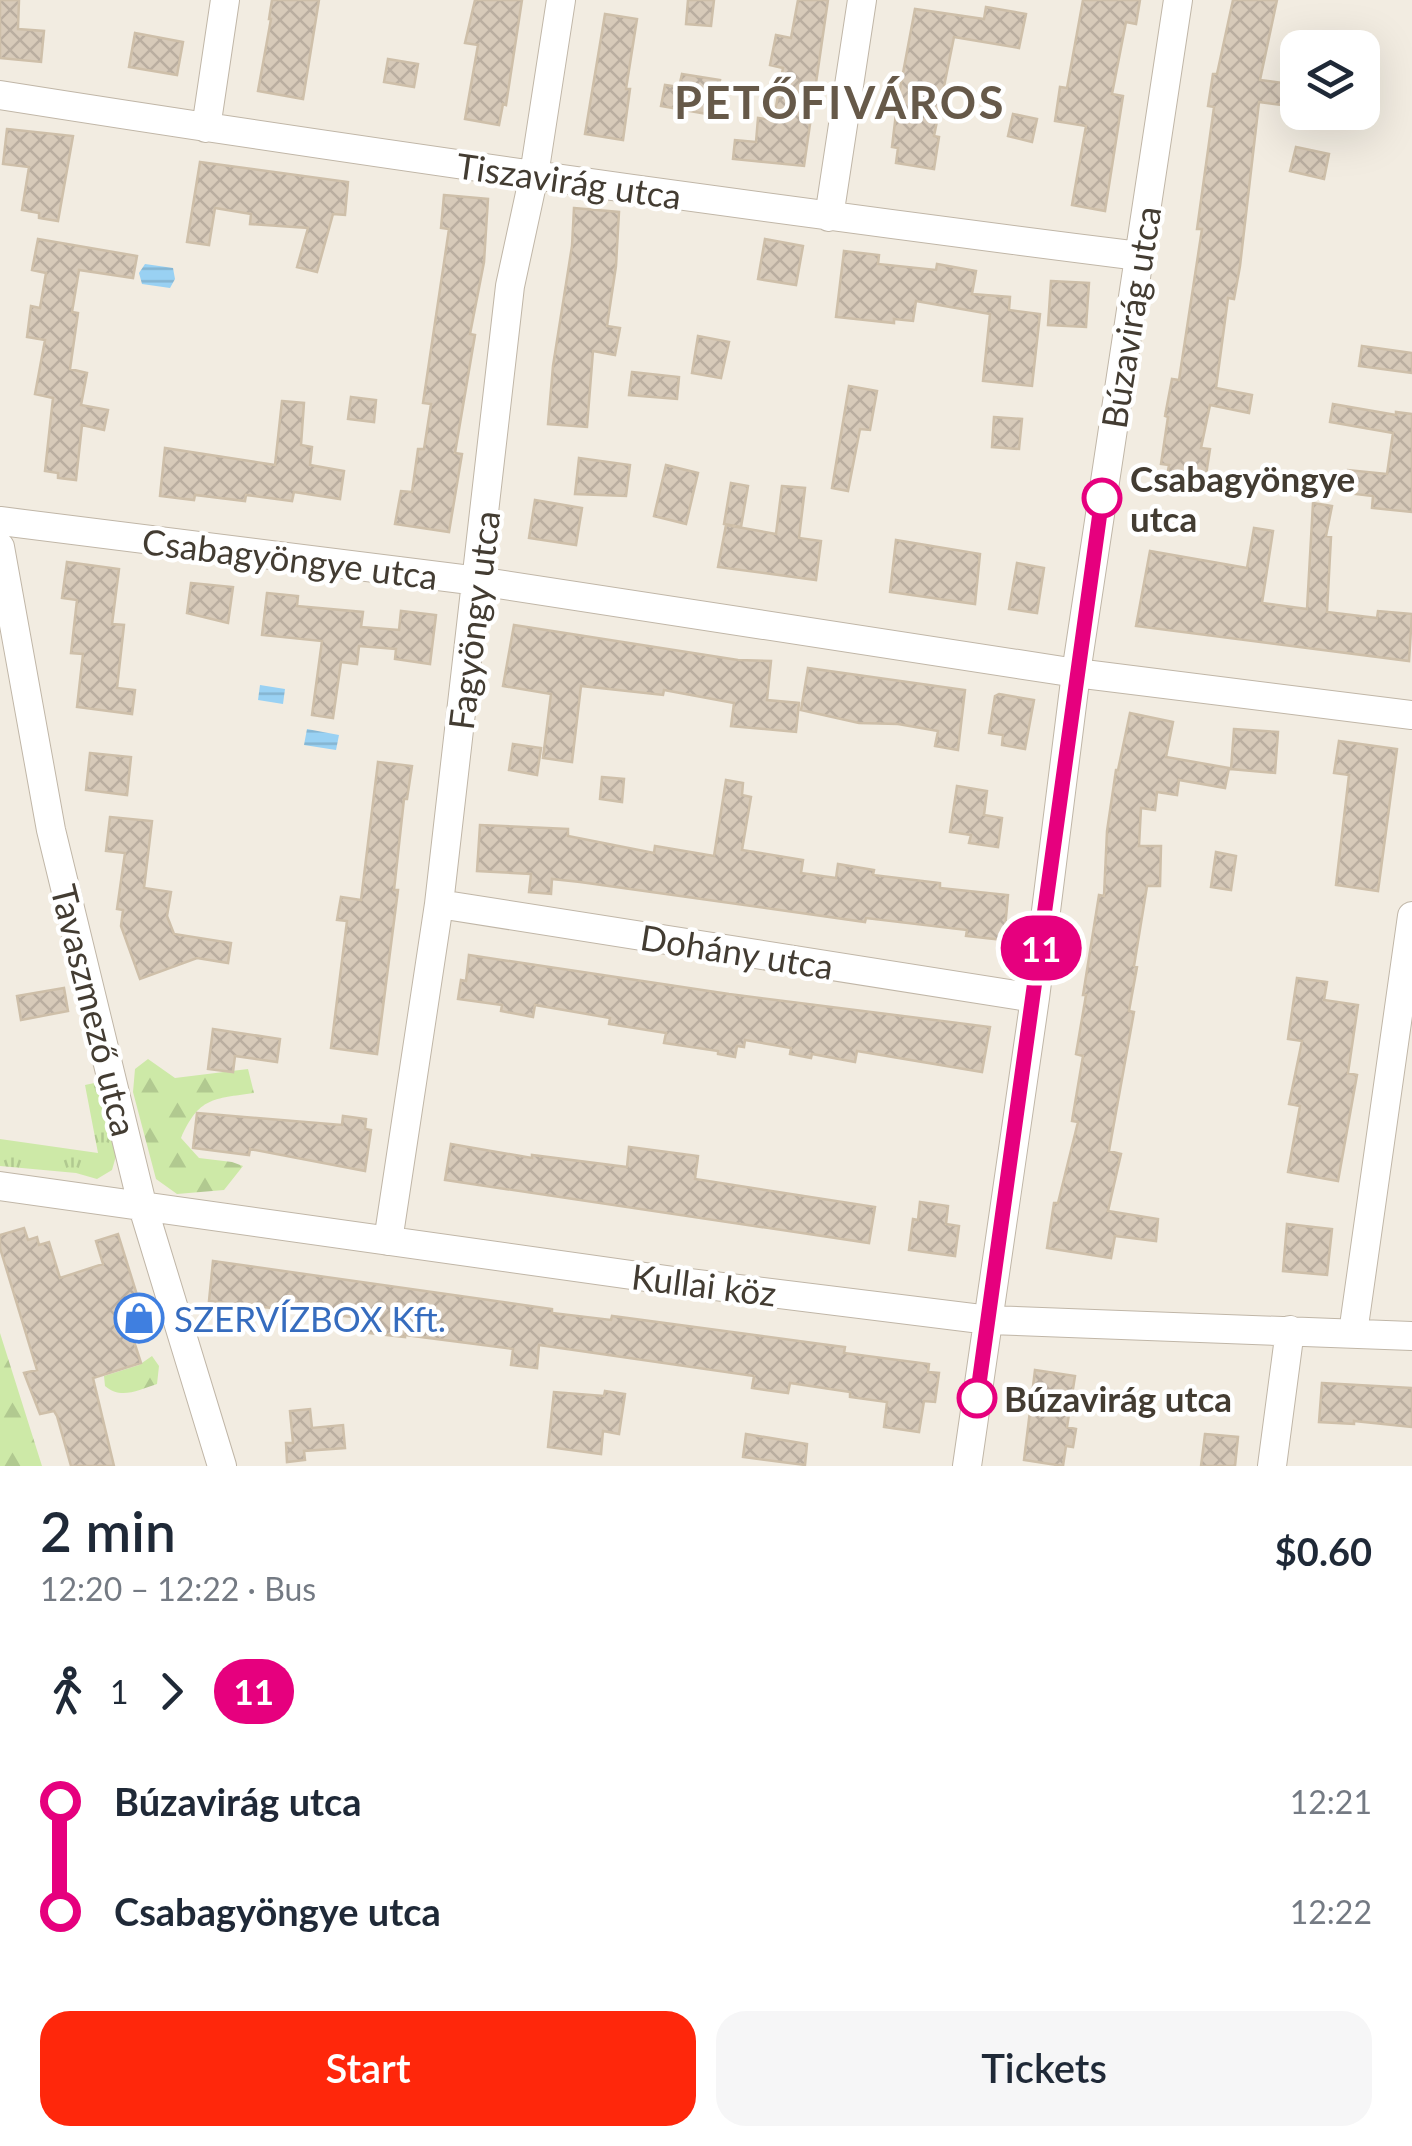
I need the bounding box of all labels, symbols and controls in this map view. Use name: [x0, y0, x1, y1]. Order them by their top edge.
map controls: [1280, 30, 1380, 130]
button: layers: [1280, 30, 1380, 130]
district label: PETŐFIVÁROS: [674, 75, 1006, 129]
street label: Tiszavirág utca: [454, 143, 684, 217]
street label: Búzavirág utca: [1092, 203, 1168, 431]
place label: Csabagyöngye utca: [1130, 457, 1355, 539]
marker: Csabagyöngye utca: [1083, 479, 1121, 517]
street label: Fagyöngy utca: [439, 508, 507, 732]
street label: Csabagyöngye utca: [140, 519, 440, 597]
street label: Tavaszmező utca: [43, 880, 147, 1140]
street label: Dohány utca: [638, 915, 836, 987]
line badge: 11: [996, 916, 1086, 980]
text: 11: [1021, 927, 1061, 969]
street label: Kullai köz: [629, 1254, 779, 1314]
shop icon: SZERVÍZBOX Kft.: [113, 1292, 165, 1344]
place label: SZERVÍZBOX Kft.: [174, 1297, 446, 1339]
place label: Búzavirág utca: [1004, 1377, 1232, 1419]
marker: Búzavirág utca: [958, 1379, 996, 1417]
text: 2 min: [40, 1498, 176, 1564]
text: $0.60: [1275, 1528, 1372, 1574]
text: 12:20 – 12:22 · Bus: [40, 1569, 316, 1608]
icon: walk: [40, 1664, 95, 1719]
icon: forward: [144, 1664, 199, 1719]
text: 11: [234, 1670, 274, 1712]
text: 1: [110, 1672, 129, 1711]
text: Búzavirág utca: [114, 1778, 362, 1824]
text: 12:21: [1290, 1782, 1372, 1821]
text: Csabagyöngye utca: [114, 1888, 441, 1934]
text: 12:22: [1290, 1892, 1372, 1931]
button: Start: [40, 2011, 696, 2126]
button: Tickets: [716, 2011, 1372, 2126]

